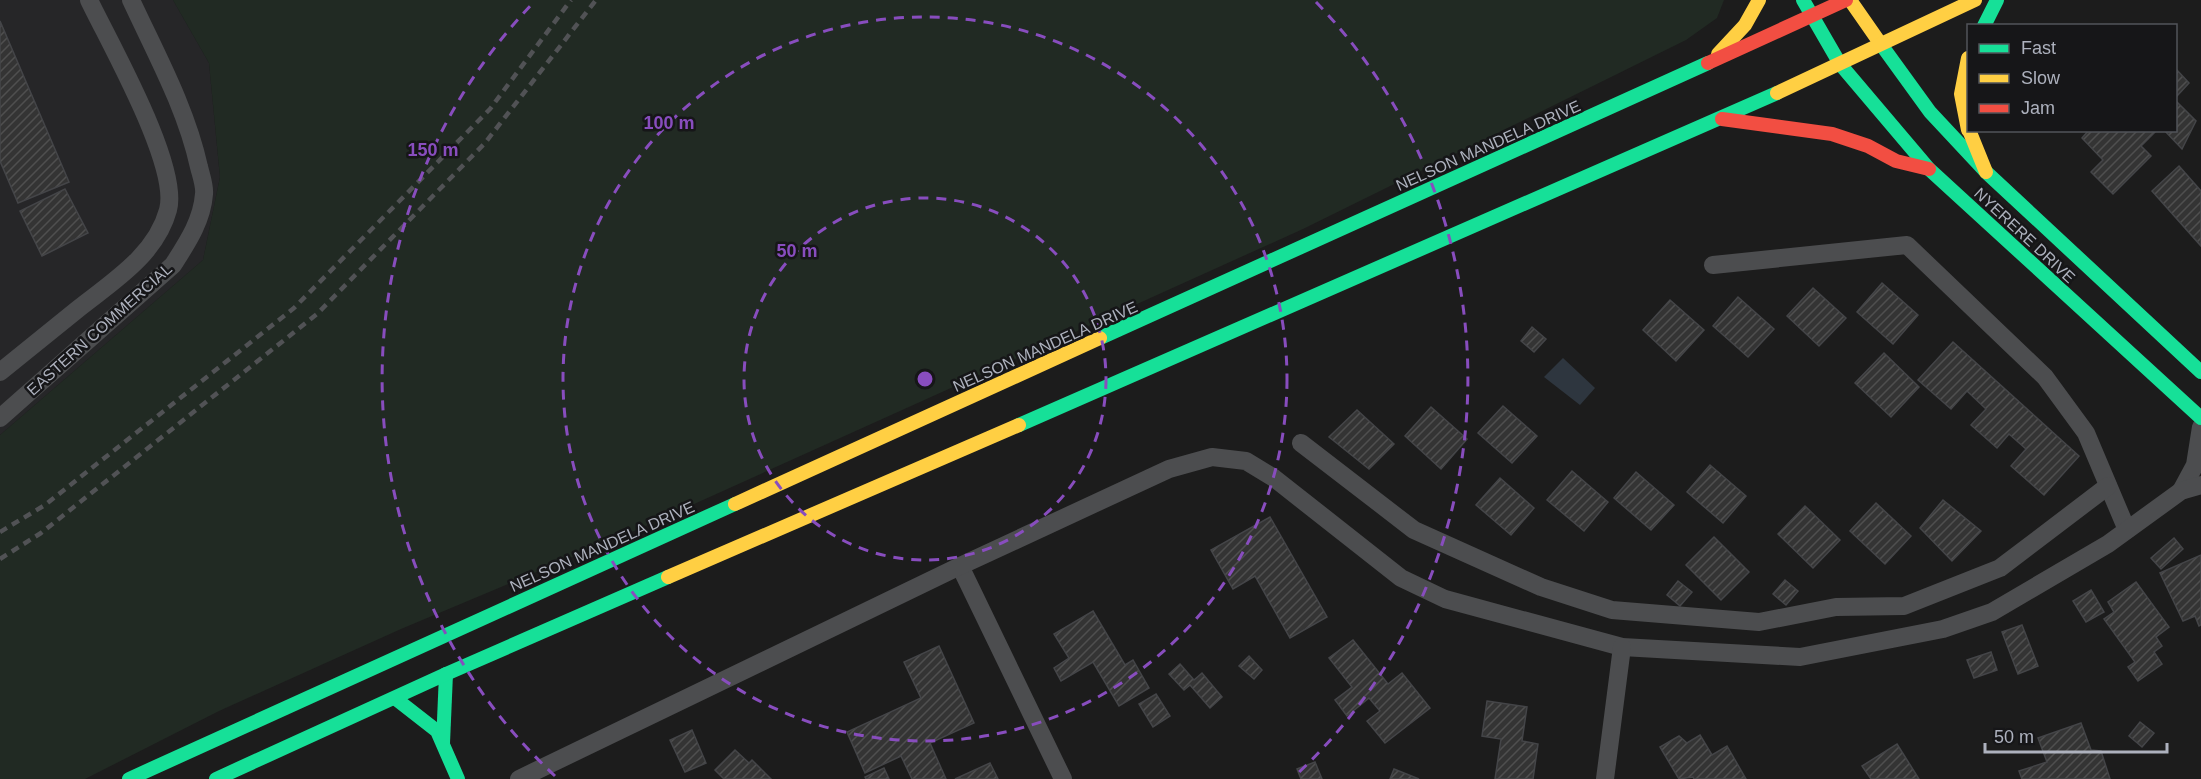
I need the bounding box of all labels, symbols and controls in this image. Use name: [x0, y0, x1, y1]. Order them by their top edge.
legend: [1967, 24, 2177, 132]
text: Fast: [2021, 38, 2056, 58]
text: Slow: [2021, 68, 2061, 88]
street label: NELSON MANDELA DRIVE: [1393, 97, 1583, 194]
text: Jam: [2021, 98, 2055, 118]
text: 100 m: [643, 113, 695, 133]
text: 150 m: [407, 140, 459, 160]
street label: NYERERE DRIVE: [1971, 185, 2078, 286]
text: 50 m: [776, 241, 818, 261]
street label: EASTERN COMMERCIAL: [24, 260, 175, 399]
street label: NELSON MANDELA DRIVE: [950, 298, 1140, 395]
centre of rings: [915, 369, 935, 389]
street label: NELSON MANDELA DRIVE: [507, 498, 697, 595]
scale bar: [1985, 716, 2166, 754]
text: 50 m: [1994, 727, 2034, 747]

